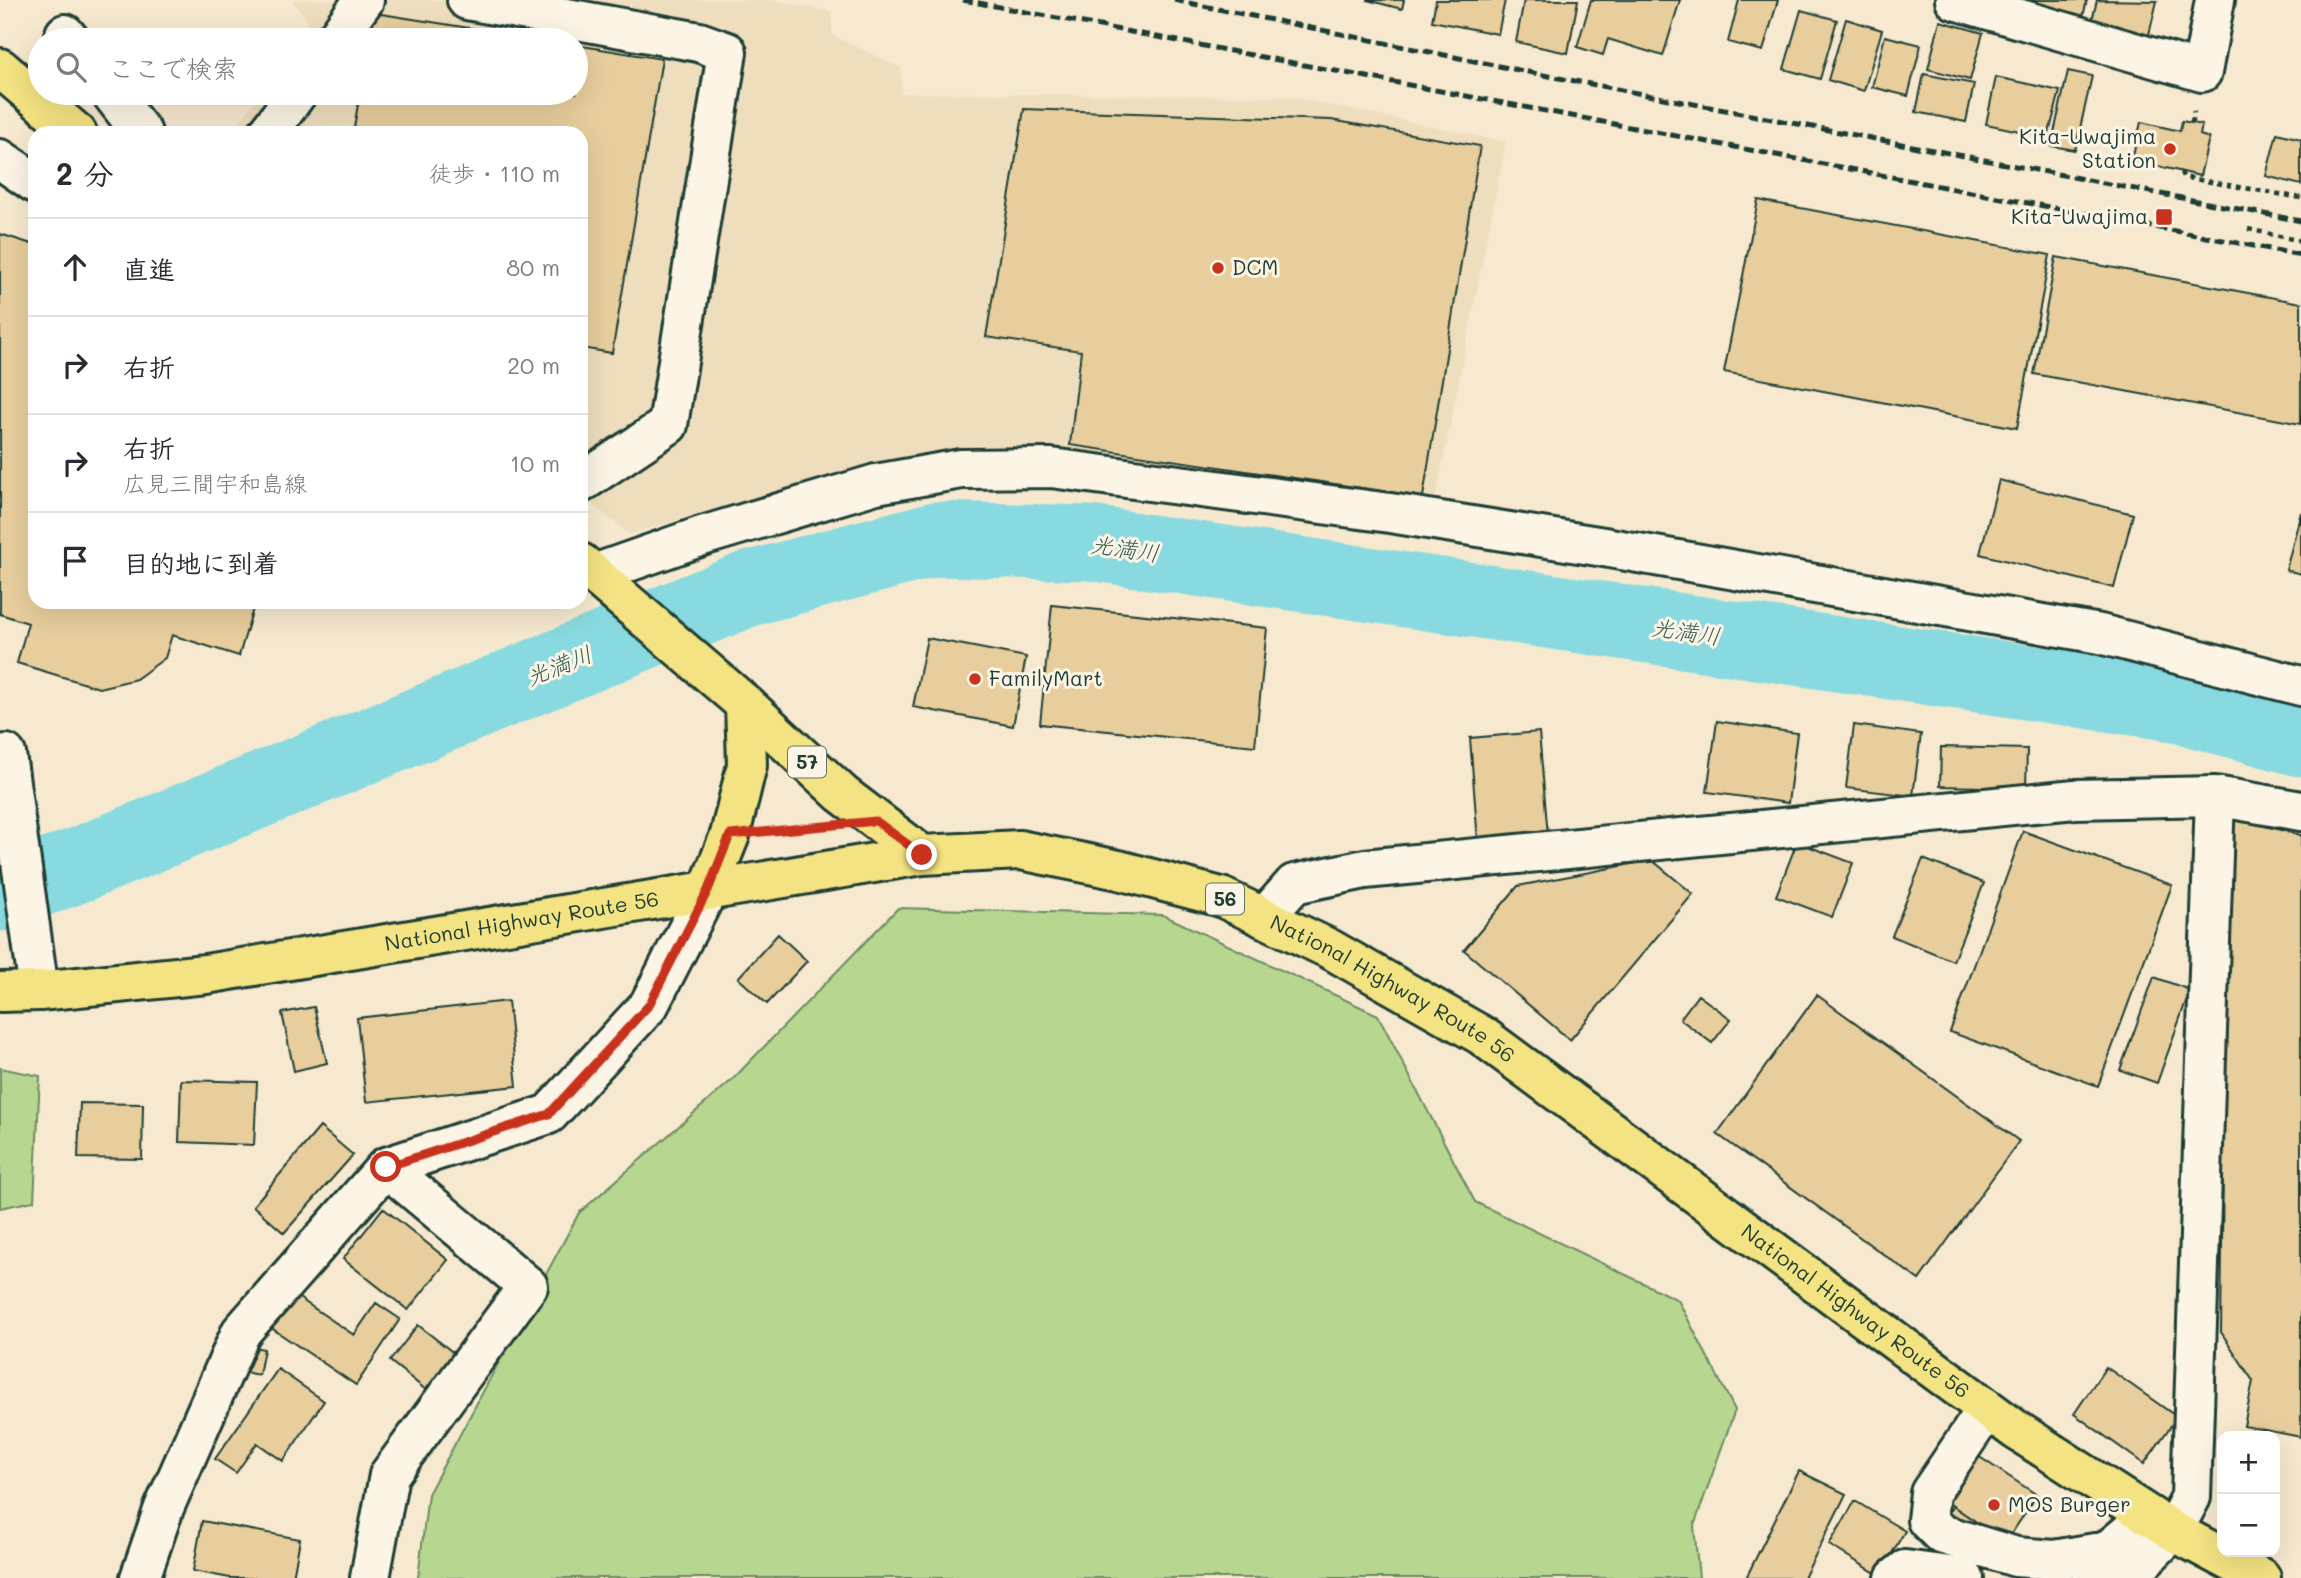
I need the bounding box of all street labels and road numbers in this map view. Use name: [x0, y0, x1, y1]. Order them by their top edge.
road number: 57: [788, 747, 826, 778]
street label: National Highway Route 56: [383, 884, 661, 956]
road number: 56: [1206, 884, 1244, 914]
street label: National Highway Route 56: [1266, 908, 1521, 1068]
street label: National Highway Route 56: [1736, 1217, 1976, 1403]

